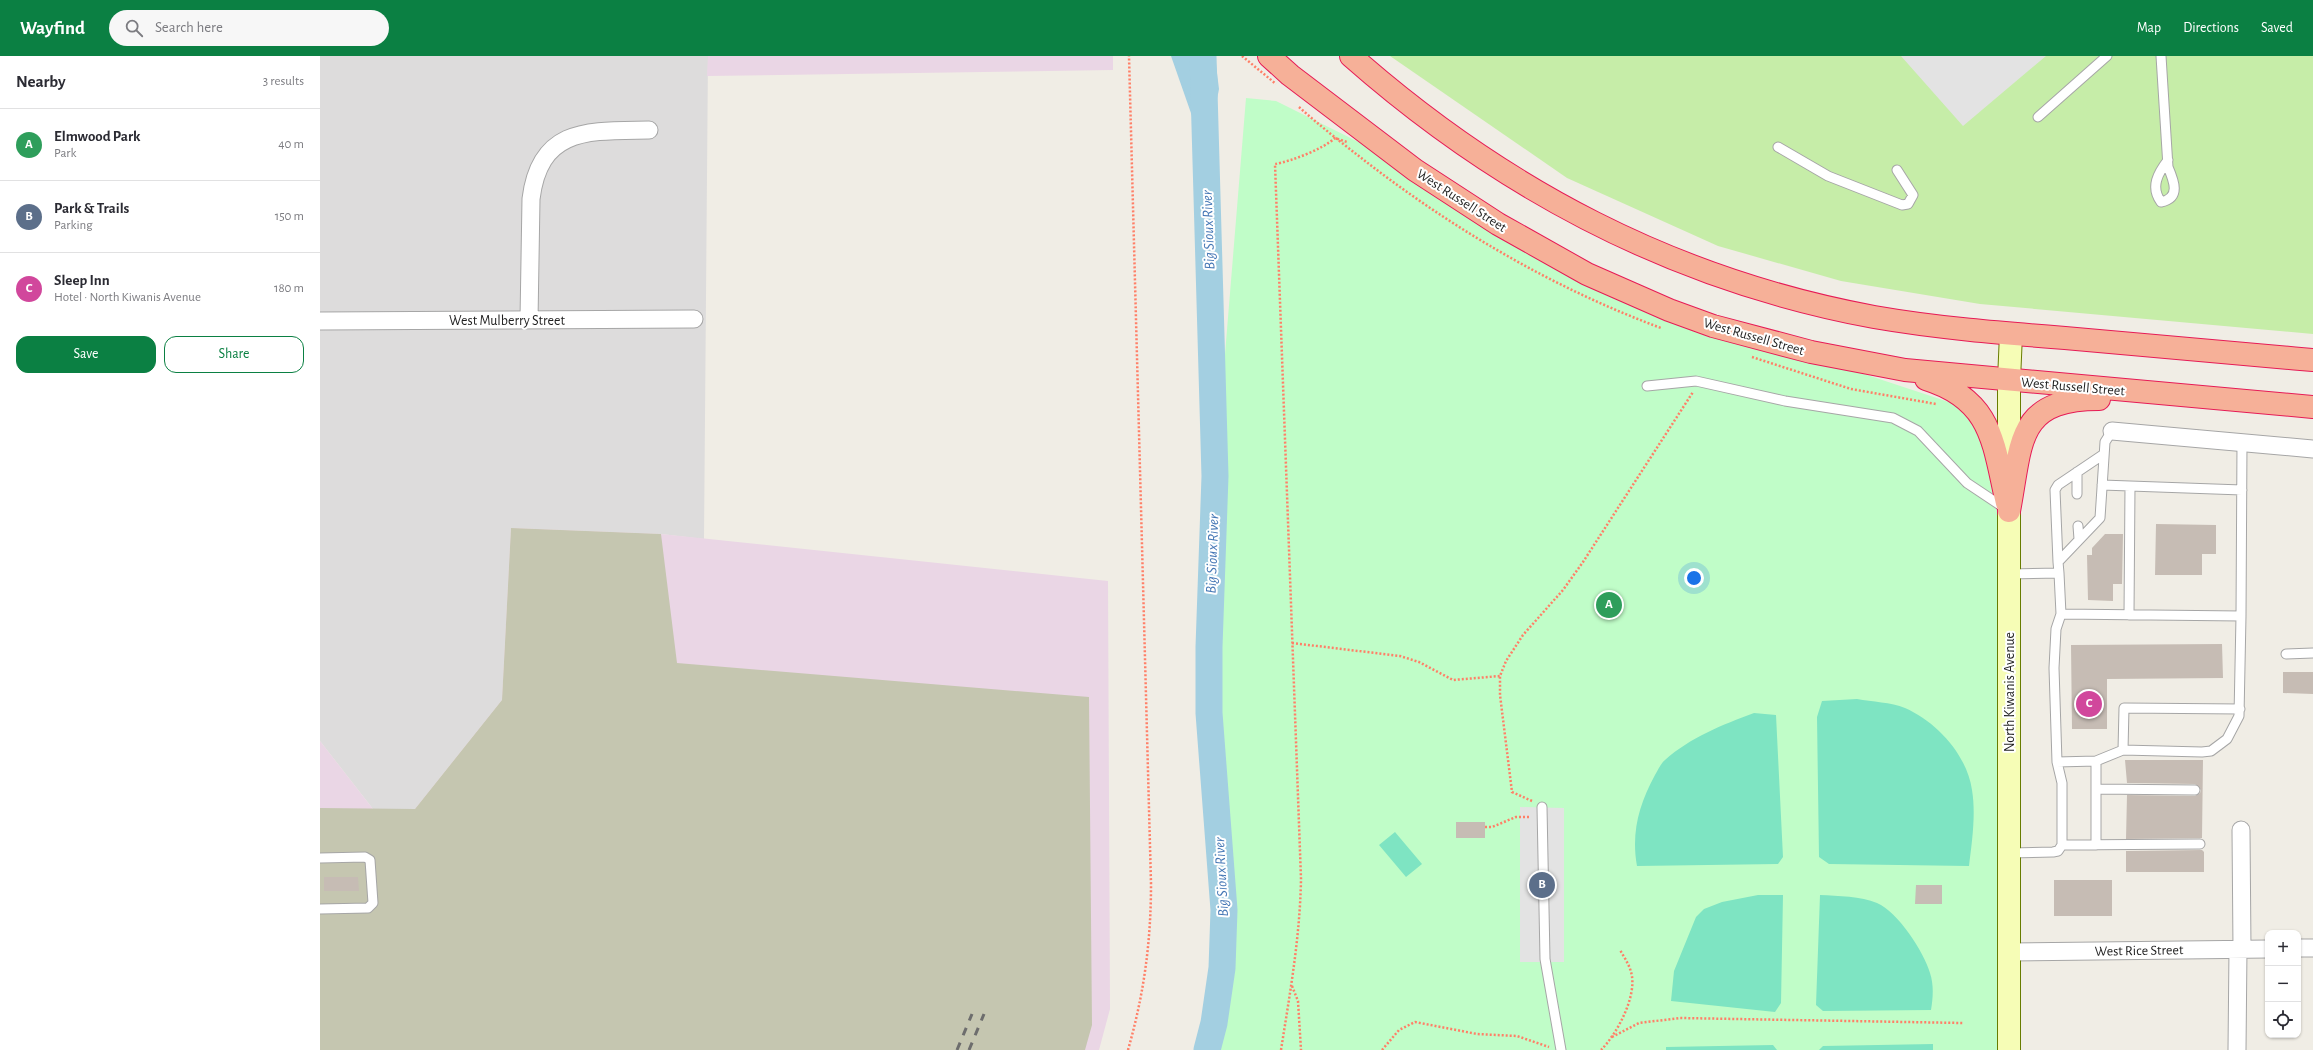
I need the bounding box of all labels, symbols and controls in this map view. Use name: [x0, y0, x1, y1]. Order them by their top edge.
search box: [109, 10, 389, 46]
icon: search: [123, 17, 145, 39]
text: Wayfind: [20, 19, 85, 38]
text: Search here: [155, 20, 223, 35]
text: Map: [2137, 21, 2161, 35]
text: Directions: [2183, 21, 2239, 35]
text: Saved: [2261, 21, 2293, 35]
text: Nearby: [16, 73, 66, 90]
text: 3 results: [263, 75, 304, 88]
text: Elmwood Park: [54, 129, 140, 144]
text: A: [25, 138, 33, 151]
text: 40 m: [278, 138, 304, 151]
text: Park: [54, 147, 76, 160]
street label: West Russell Street: [1414, 167, 1509, 235]
water label: Big Sioux River: [1200, 189, 1217, 270]
text: Park & Trails: [54, 201, 129, 216]
text: B: [25, 210, 33, 223]
text: 150 m: [275, 210, 304, 223]
text: Parking: [54, 219, 93, 232]
text: Sleep Inn: [54, 273, 110, 288]
text: C: [26, 282, 32, 295]
text: 180 m: [274, 282, 304, 295]
text: Hotel · North Kiwanis Avenue: [54, 291, 201, 304]
street label: West Mulberry Street: [449, 314, 565, 328]
street label: West Russell Street: [1702, 316, 1806, 358]
button: Save: [16, 336, 156, 373]
button: Share: [164, 336, 304, 373]
street label: West Russell Street: [2021, 375, 2126, 399]
water label: Big Sioux River: [1204, 513, 1221, 594]
your location: [1684, 568, 1704, 588]
pin: A: [1596, 590, 1622, 620]
street label: North Kiwanis Avenue: [2003, 632, 2017, 752]
pin: C: [2076, 689, 2102, 719]
water label: Big Sioux River: [1212, 836, 1231, 917]
pin: B: [1529, 870, 1555, 900]
map controls: [2265, 930, 2301, 1038]
button: +: [2265, 930, 2301, 966]
street label: West Rice Street: [2095, 943, 2184, 959]
button: −: [2265, 966, 2301, 1002]
button: locate: [2265, 1002, 2301, 1038]

